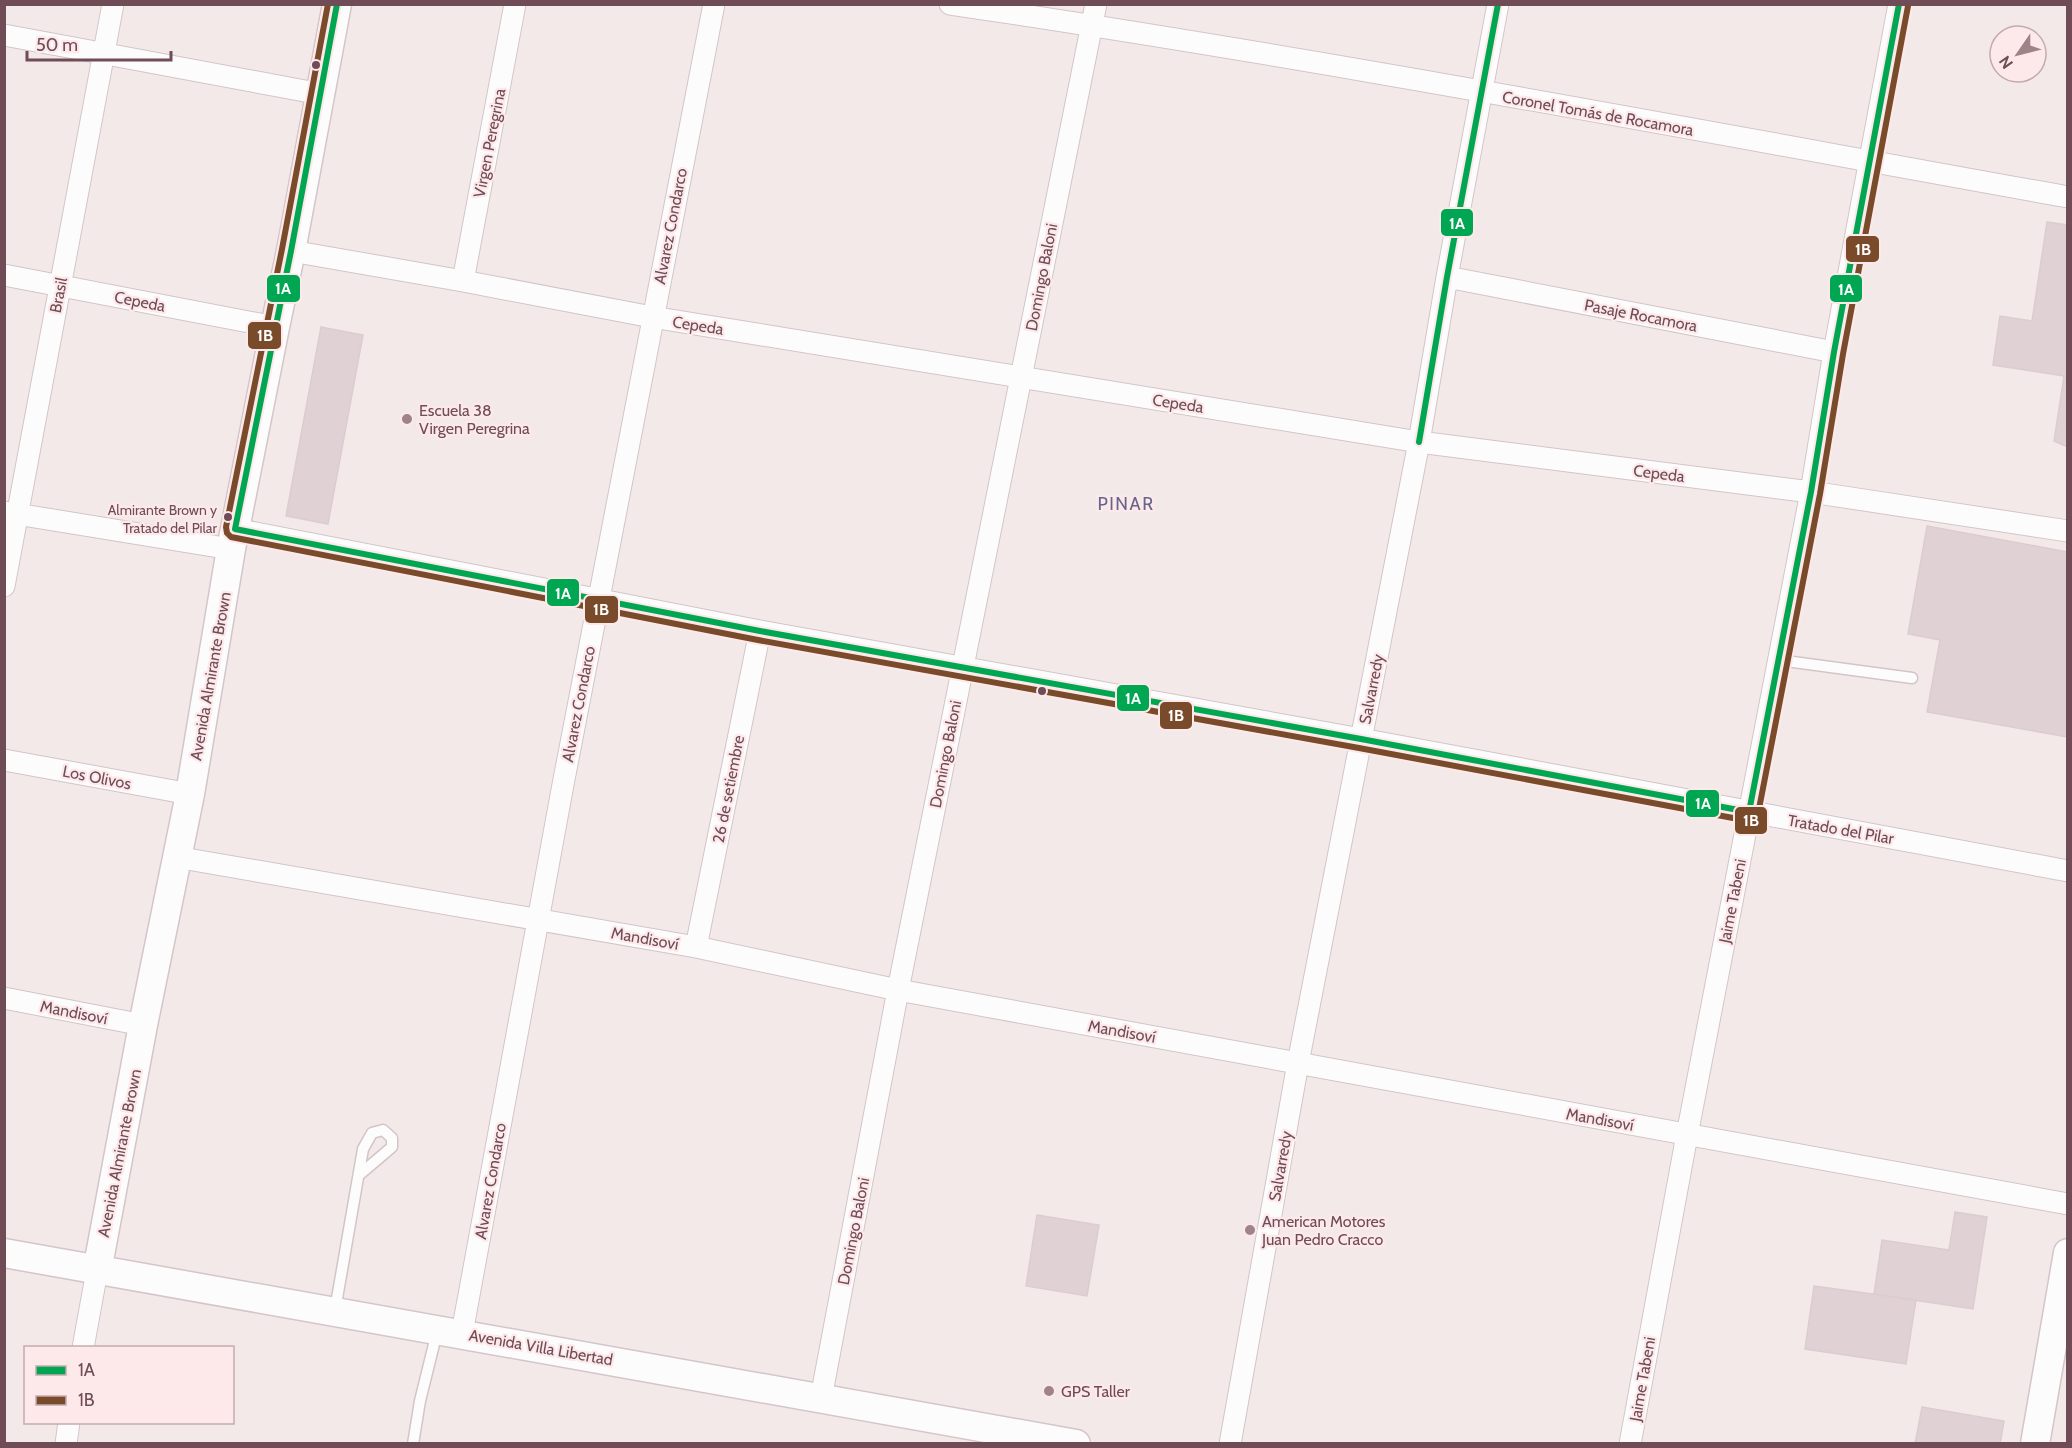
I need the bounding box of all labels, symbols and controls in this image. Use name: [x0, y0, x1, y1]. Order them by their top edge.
scale bar: [27, 24, 171, 62]
north arrow: [1988, 24, 2048, 84]
text: 50 m: [36, 34, 78, 56]
text: N: [1995, 52, 2017, 72]
unlabelled marker: [310, 59, 322, 71]
street label: Virgen Peregrina: [470, 87, 509, 199]
street label: Coronel Tomás de Rocamora: [1501, 87, 1695, 140]
street label: Alvarez Condarco: [650, 166, 691, 286]
line badge: 1A: [1440, 208, 1474, 237]
text: 1A: [1449, 214, 1465, 233]
street label: Domingo Baloni: [1022, 222, 1061, 332]
line badge: 1B: [1845, 235, 1880, 263]
text: 1B: [1855, 240, 1871, 259]
line badge: 1A: [266, 274, 301, 303]
line badge: 1A: [1829, 274, 1863, 303]
street label: Brasil: [46, 275, 71, 315]
text: 1A: [275, 279, 291, 298]
text: 1A: [1838, 280, 1854, 299]
street label: Cepeda: [113, 287, 167, 316]
street label: Pasaje Rocamora: [1583, 295, 1699, 336]
street label: Cepeda: [671, 312, 725, 339]
line badge: 1B: [247, 321, 282, 350]
text: 1B: [257, 326, 273, 345]
street label: Cepeda: [1151, 390, 1205, 417]
place label: Escuela 38 Virgen Peregrina: [419, 401, 530, 438]
marker: Escuela 38 Virgen Peregrina: [400, 412, 414, 426]
street label: Cepeda: [1632, 461, 1686, 486]
district label: PINAR: [1097, 493, 1155, 515]
place label: Almirante Brown y Tratado del Pilar: [108, 501, 218, 537]
marker: Almirante Brown y Tratado del Pilar: [222, 511, 234, 523]
line badge: 1A: [546, 578, 580, 607]
text: 1A: [555, 584, 571, 603]
street label: Avenida Almirante Brown: [186, 590, 235, 762]
line badge: 1B: [584, 595, 619, 624]
text: 1B: [593, 600, 609, 619]
street label: Alvarez Condarco: [558, 644, 599, 764]
street label: Salvarredy: [1355, 652, 1388, 726]
line badge: 1A: [1116, 684, 1150, 712]
unlabelled marker: [1036, 685, 1048, 697]
text: 1A: [1125, 689, 1141, 708]
street label: Domingo Baloni: [926, 699, 965, 809]
line badge: 1B: [1159, 701, 1193, 730]
text: 1B: [1168, 706, 1184, 725]
street label: 26 de setiembre: [709, 734, 748, 845]
street label: Los Olivos: [61, 762, 133, 794]
line badge: 1A: [1685, 789, 1720, 818]
text: 1A: [1695, 794, 1711, 813]
line badge: 1B: [1734, 806, 1768, 835]
text: 1B: [1743, 811, 1759, 830]
street label: Tratado del Pilar: [1786, 811, 1896, 848]
street label: Jaime Tabeni: [1715, 857, 1750, 946]
street label: Mandisoví: [610, 923, 681, 954]
street label: Mandisoví: [39, 997, 110, 1028]
street label: Mandisoví: [1087, 1016, 1158, 1047]
street label: Avenida Almirante Brown: [94, 1067, 145, 1239]
street label: Mandisoví: [1565, 1104, 1636, 1135]
street label: Alvarez Condarco: [471, 1121, 510, 1241]
street label: Salvarredy: [1265, 1129, 1296, 1203]
street label: Domingo Baloni: [834, 1176, 873, 1286]
place label: American Motores Juan Pedro Cracco: [1261, 1212, 1386, 1249]
marker: American Motores Juan Pedro Cracco: [1243, 1223, 1257, 1237]
street label: Avenida Villa Libertad: [467, 1325, 614, 1370]
street label: Jaime Tabeni: [1626, 1335, 1659, 1424]
legend: [24, 1346, 234, 1424]
text: 1A: [78, 1359, 95, 1381]
place label: GPS Taller: [1061, 1382, 1131, 1401]
marker: GPS Taller: [1042, 1384, 1056, 1398]
text: 1B: [78, 1389, 95, 1411]

